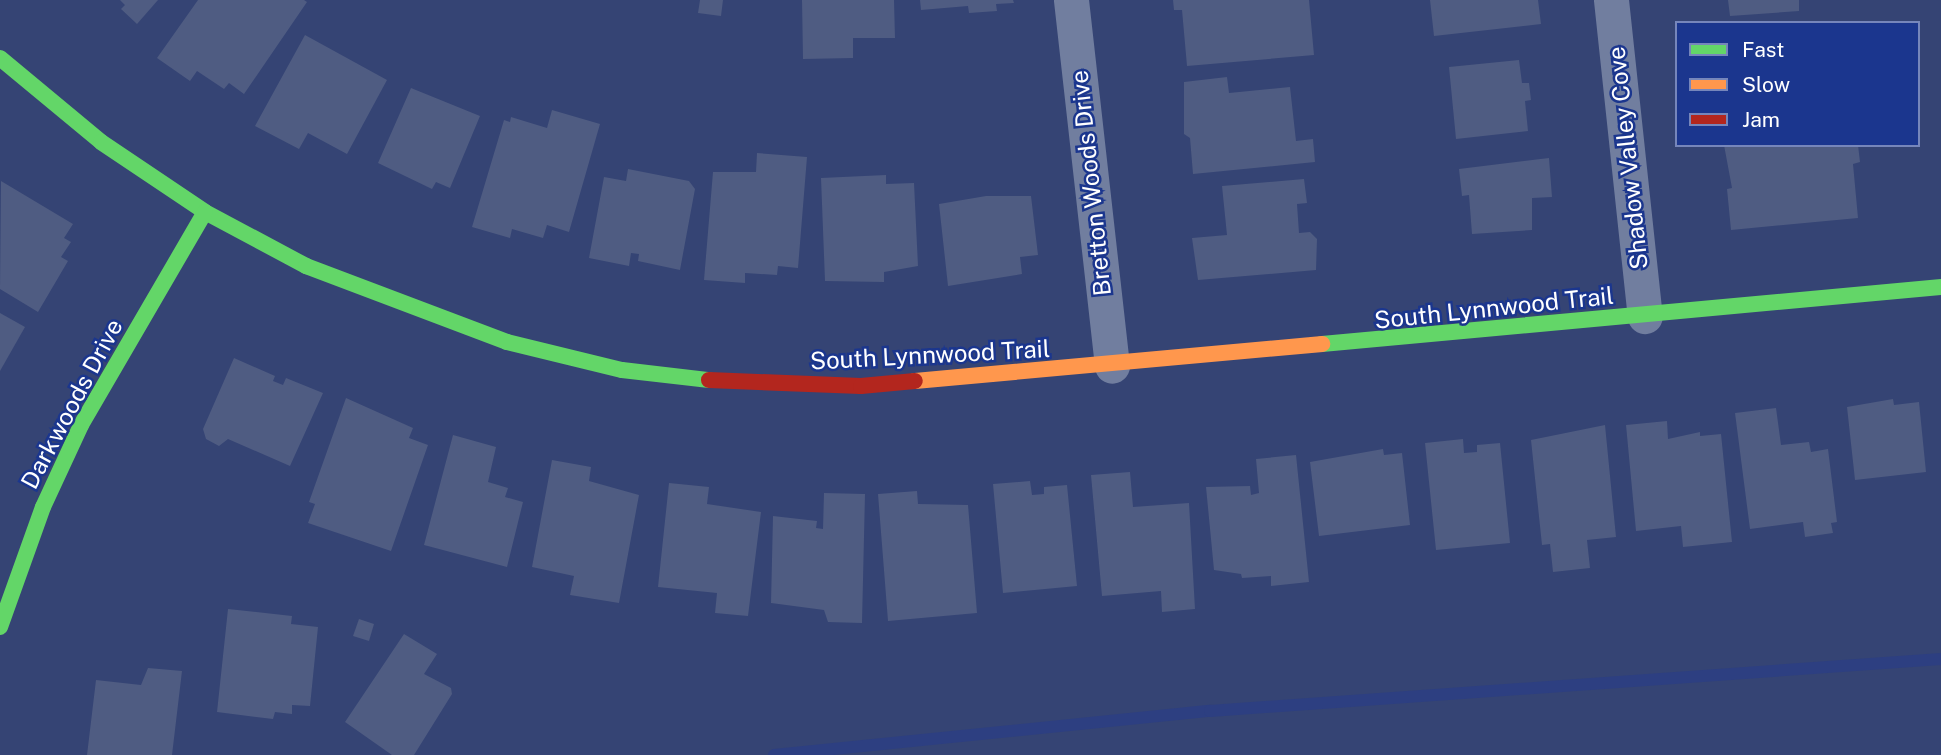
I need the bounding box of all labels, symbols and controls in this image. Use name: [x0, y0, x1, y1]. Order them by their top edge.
legend: [1675, 21, 1920, 147]
text: Fast: [1742, 37, 1784, 62]
street label: Shadow Valley Cove: [1602, 45, 1654, 271]
street label: Bretton Woods Drive: [1065, 68, 1117, 298]
text: Slow: [1742, 72, 1790, 97]
text: Jam: [1742, 107, 1780, 132]
street label: South Lynnwood Trail: [1373, 281, 1615, 335]
street label: Darkwoods Drive: [15, 314, 129, 494]
street label: South Lynnwood Trail: [809, 334, 1051, 376]

